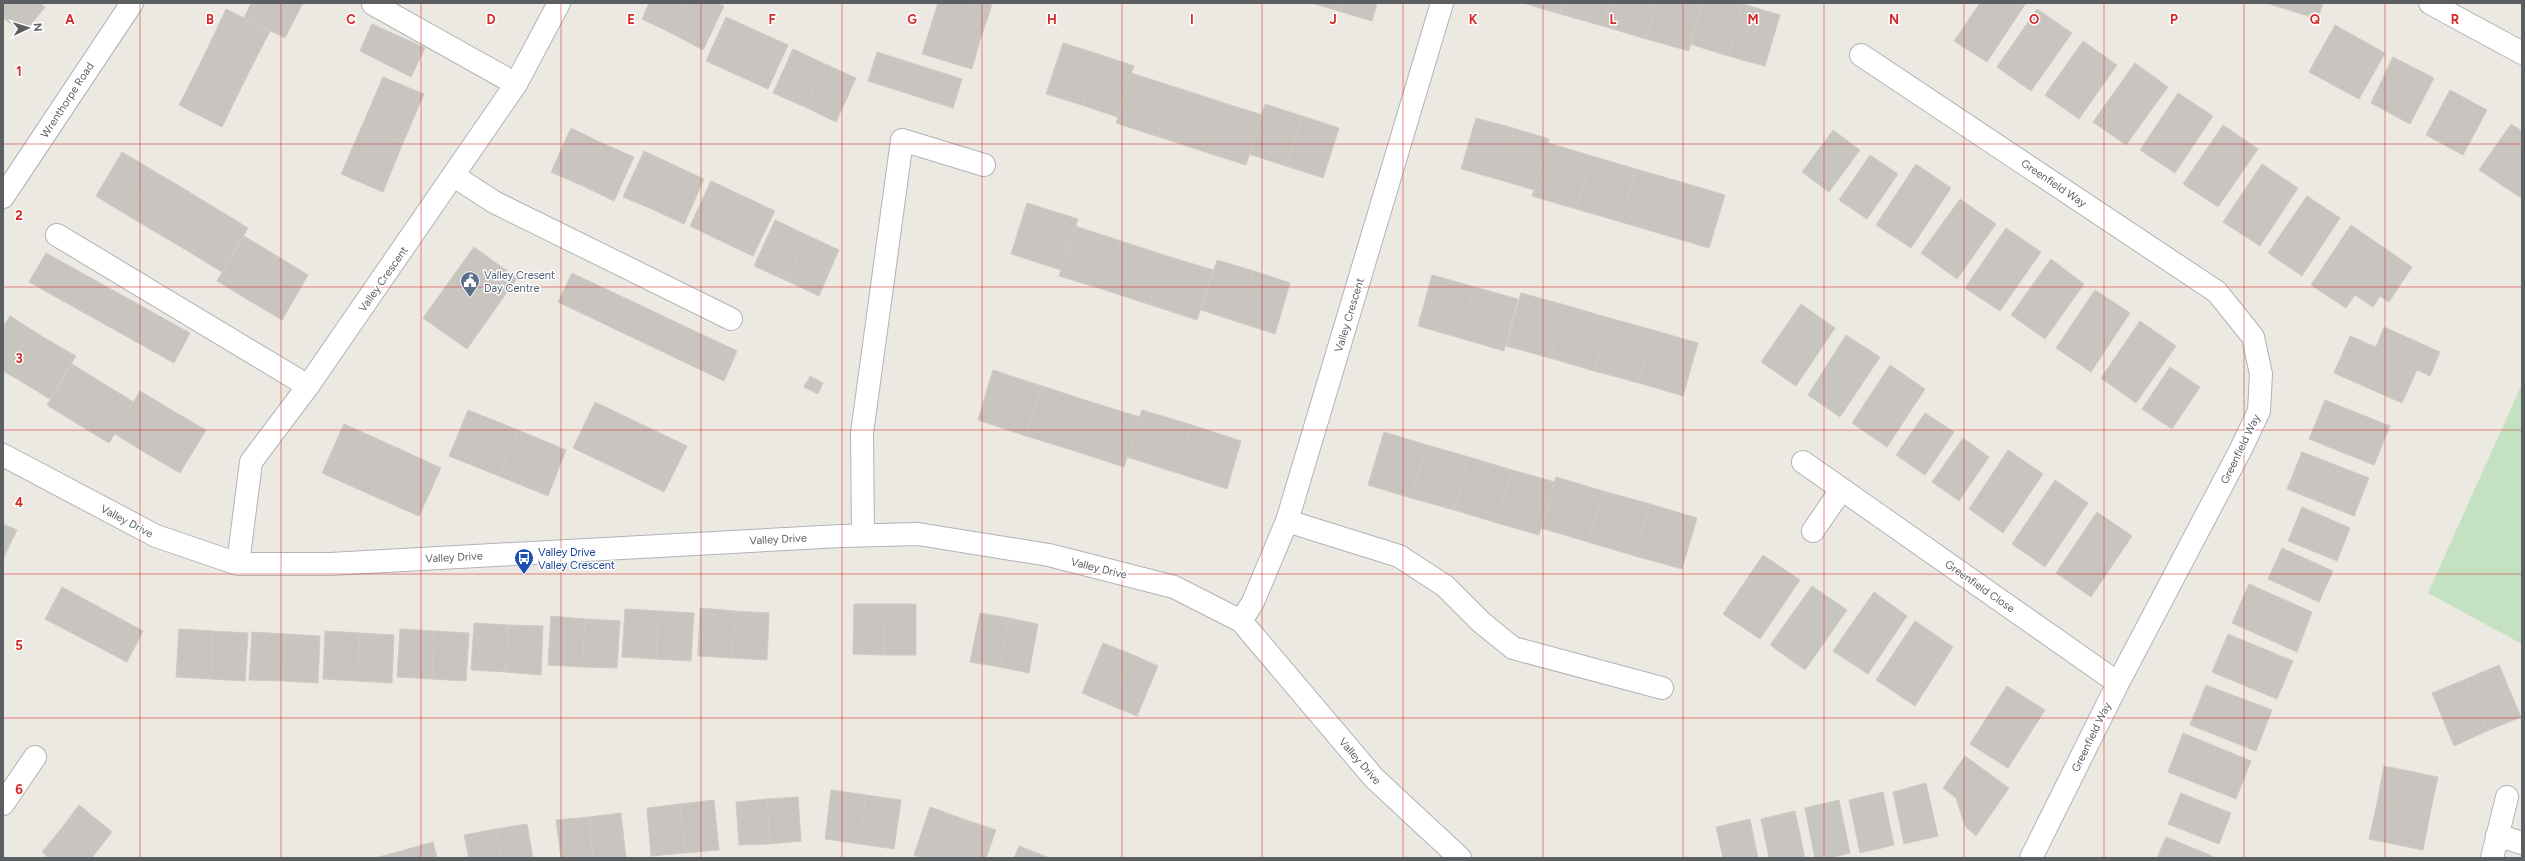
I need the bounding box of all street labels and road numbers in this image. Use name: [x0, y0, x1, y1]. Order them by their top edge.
street label: Wrenthorpe Road: [38, 60, 97, 140]
street label: Greenfield Way: [2019, 157, 2089, 210]
street label: Valley Crescent: [356, 244, 411, 315]
street label: Valley Crescent: [1332, 276, 1367, 354]
street label: Greenfield Way: [2218, 412, 2263, 486]
street label: Valley Drive: [98, 502, 155, 541]
street label: Valley Drive: [749, 532, 807, 547]
street label: Valley Drive: [425, 550, 483, 565]
street label: Valley Drive: [1069, 555, 1128, 582]
street label: Greenfield Close: [1942, 557, 2017, 615]
street label: Greenfield Way: [2069, 700, 2114, 774]
street label: Valley Drive: [1336, 735, 1383, 787]

